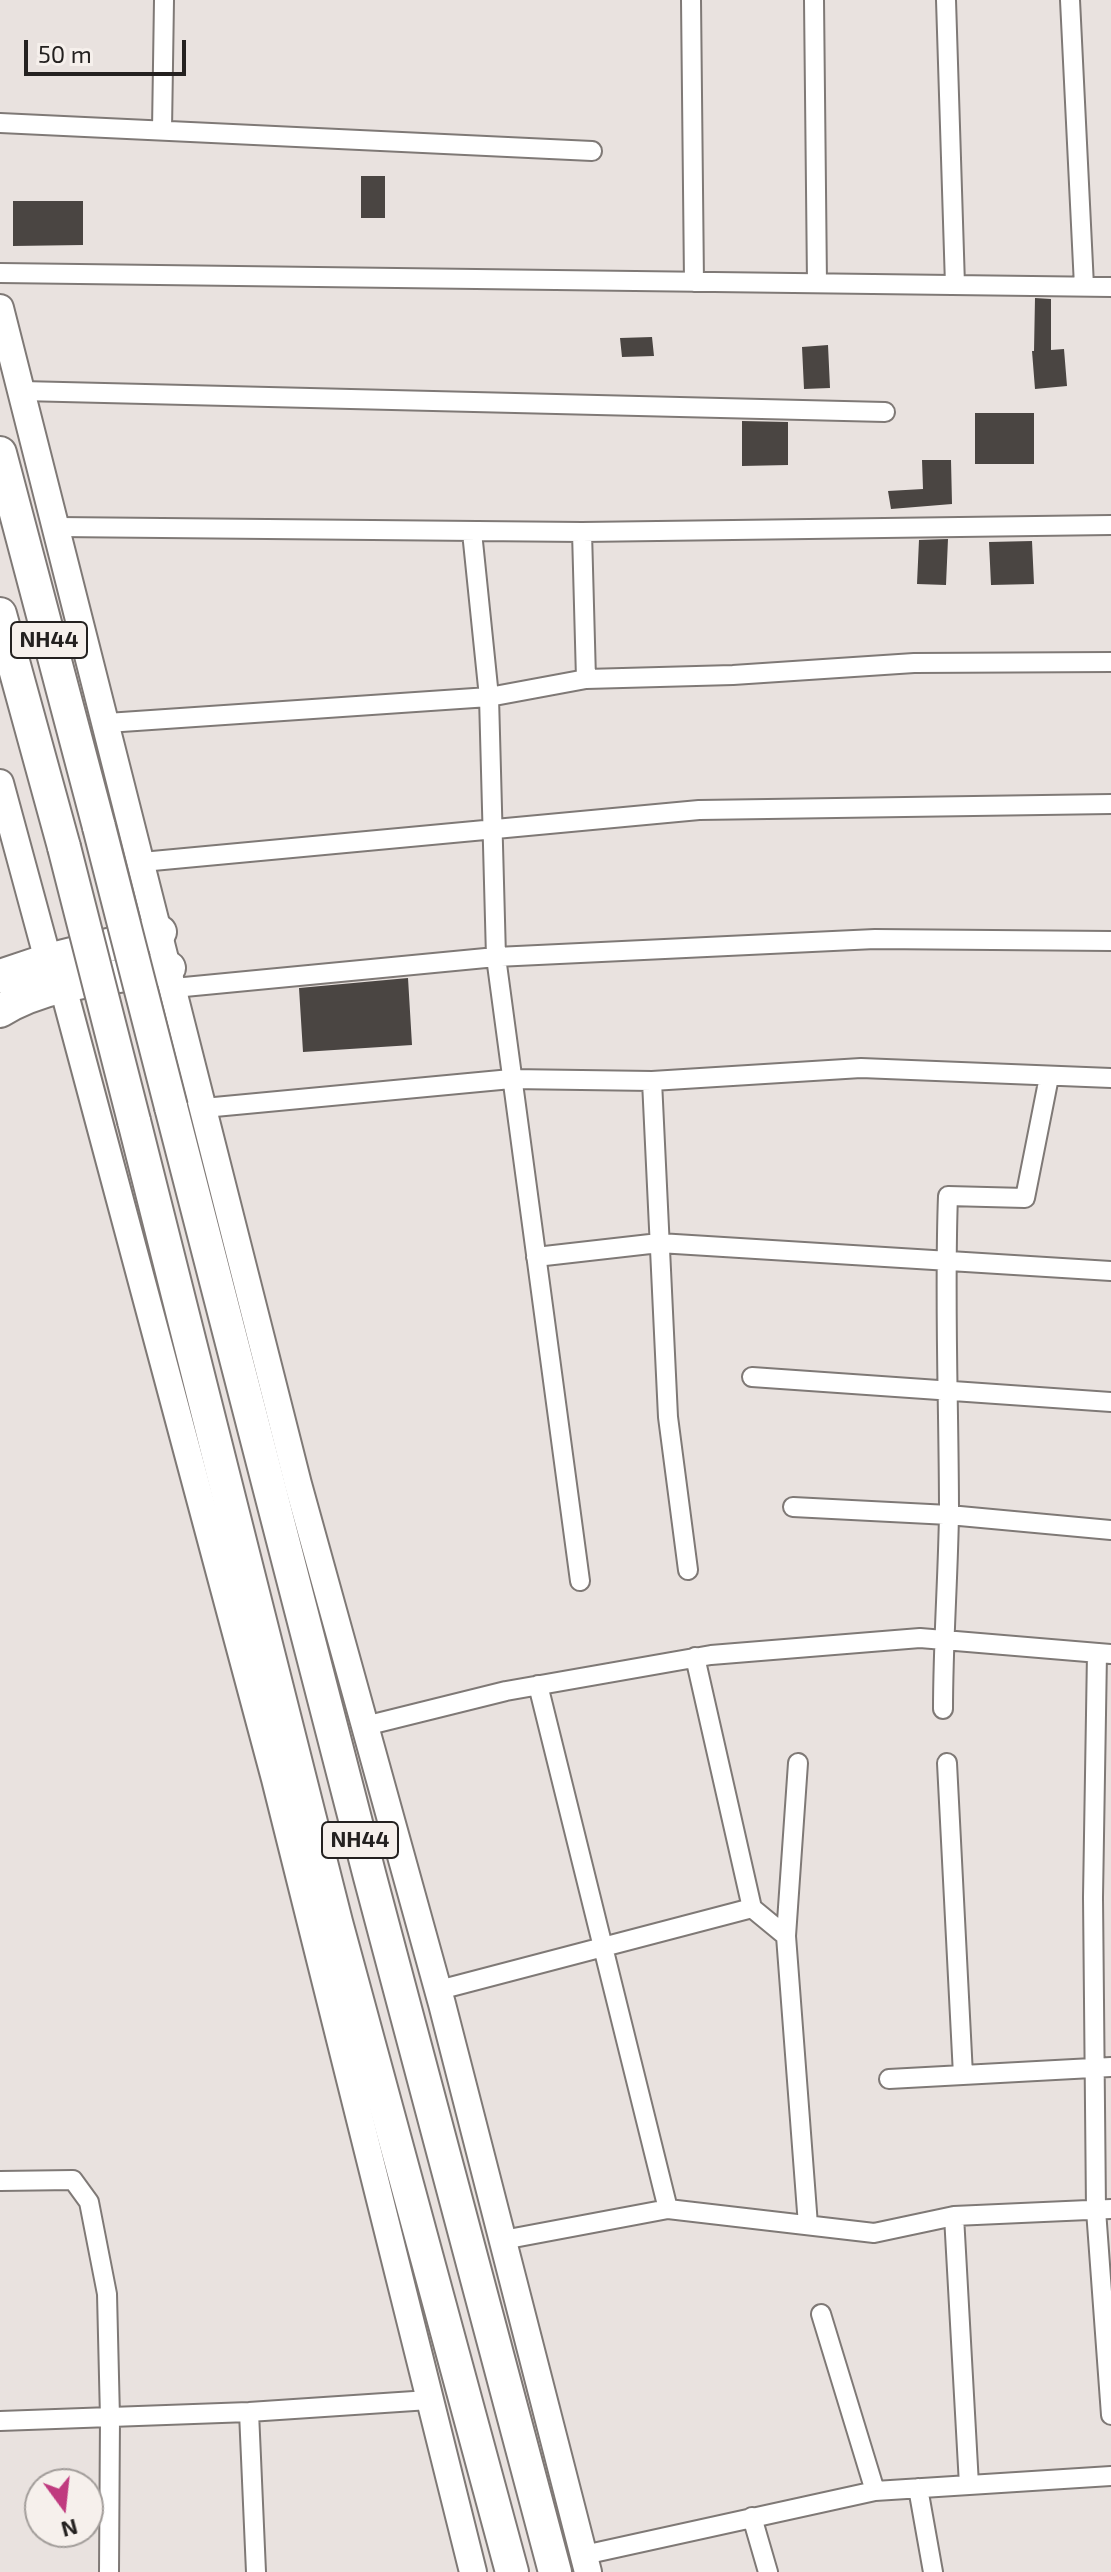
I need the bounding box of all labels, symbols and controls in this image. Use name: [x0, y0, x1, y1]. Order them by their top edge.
scale bar: [28, 24, 190, 74]
text: 50 m: [38, 39, 92, 68]
road number: NH44: [11, 622, 87, 658]
road number: NH44: [322, 1822, 398, 1858]
north arrow: [24, 2468, 104, 2548]
text: N: [59, 2515, 81, 2544]

